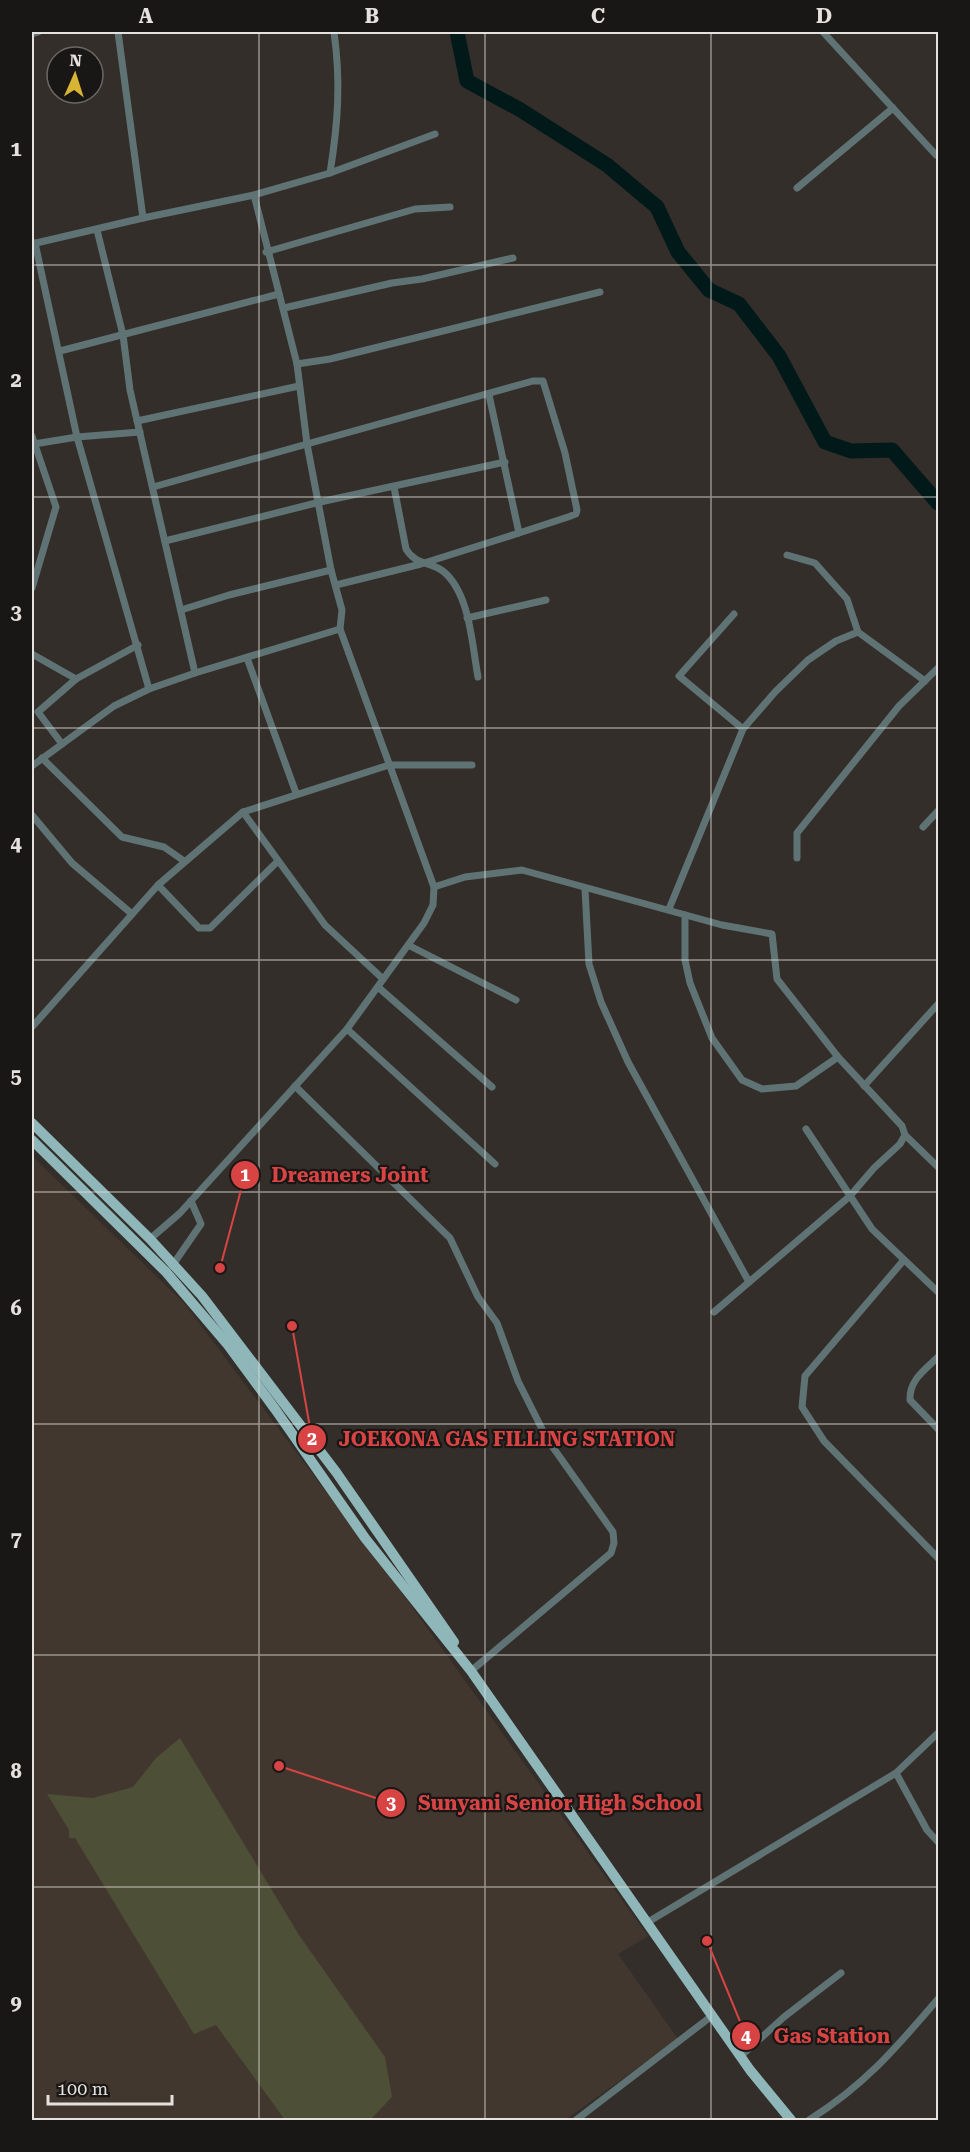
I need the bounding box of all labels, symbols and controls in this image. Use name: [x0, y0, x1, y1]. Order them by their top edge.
text: A: [139, 4, 154, 28]
text: B: [365, 4, 379, 28]
text: C: [591, 4, 605, 28]
text: D: [816, 4, 832, 28]
north arrow: [45, 45, 105, 105]
text: N: [69, 51, 82, 70]
text: 1: [10, 137, 22, 161]
text: 2: [10, 368, 22, 392]
text: 3: [10, 600, 22, 624]
text: 4: [10, 832, 22, 856]
text: 5: [10, 1064, 22, 1088]
callout: Dreamers Joint: [230, 1156, 441, 1194]
text: Dreamers Joint: [272, 1163, 428, 1187]
text: 1: [240, 1164, 250, 1185]
text: 6: [10, 1296, 22, 1320]
callout: JOEKONA GAS FILLING STATION: [297, 1420, 687, 1458]
text: JOEKONA GAS FILLING STATION: [339, 1427, 675, 1451]
text: 2: [307, 1428, 317, 1449]
text: 7: [10, 1527, 22, 1551]
text: 8: [10, 1759, 22, 1783]
callout: Sunyani Senior High School: [376, 1784, 714, 1822]
text: Sunyani Senior High School: [418, 1791, 702, 1815]
text: 3: [386, 1792, 396, 1813]
text: 9: [10, 1991, 22, 2015]
callout: Gas Station: [731, 2017, 902, 2055]
text: Gas Station: [774, 2024, 891, 2048]
text: 4: [741, 2026, 751, 2047]
scale bar: [48, 2068, 172, 2106]
text: 100 m: [57, 2078, 108, 2099]

